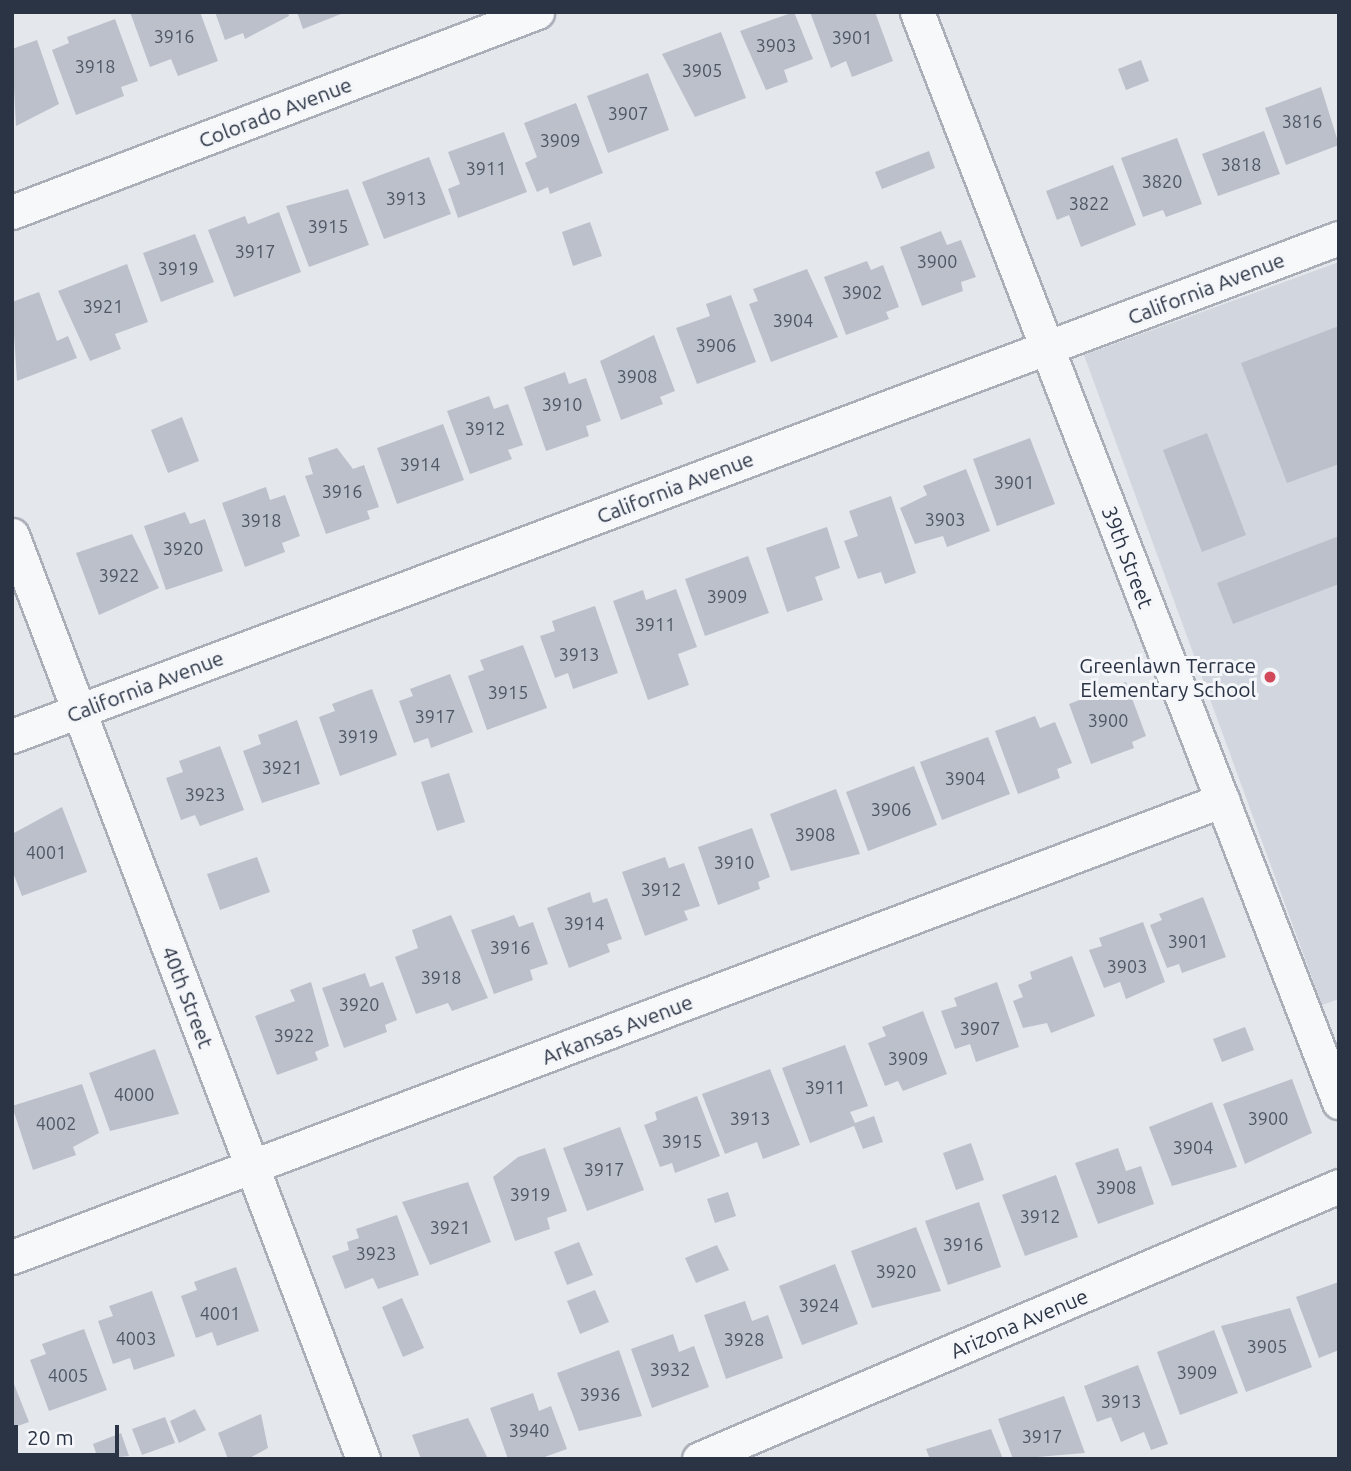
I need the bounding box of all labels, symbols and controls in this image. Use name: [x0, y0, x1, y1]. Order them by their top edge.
house number: 3916: [154, 25, 194, 47]
house number: 3901: [832, 26, 872, 48]
house number: 3903: [756, 34, 796, 56]
house number: 3918: [75, 55, 115, 77]
house number: 3905: [682, 59, 722, 81]
street label: Colorado Avenue: [195, 71, 355, 153]
house number: 3907: [608, 102, 648, 124]
house number: 3816: [1282, 110, 1322, 132]
house number: 3909: [540, 129, 580, 151]
house number: 3818: [1221, 153, 1261, 175]
house number: 3911: [466, 157, 506, 179]
house number: 3820: [1142, 170, 1182, 192]
house number: 3913: [386, 187, 426, 209]
house number: 3822: [1069, 192, 1109, 214]
house number: 3915: [308, 215, 348, 237]
house number: 3917: [235, 240, 275, 262]
street label: California Avenue: [1124, 246, 1288, 330]
house number: 3900: [917, 250, 957, 272]
house number: 3919: [158, 257, 198, 279]
house number: 3902: [842, 281, 882, 303]
house number: 3921: [83, 295, 123, 317]
house number: 3904: [773, 309, 813, 331]
house number: 3906: [696, 334, 736, 356]
house number: 3908: [617, 365, 657, 387]
house number: 3910: [542, 393, 582, 415]
house number: 3912: [465, 417, 505, 439]
street label: California Avenue: [593, 445, 757, 529]
house number: 3914: [400, 453, 440, 475]
house number: 3901: [994, 471, 1034, 493]
house number: 3916: [322, 480, 362, 502]
street label: 39th Street: [1097, 502, 1159, 612]
house number: 3903: [925, 508, 965, 530]
house number: 3918: [241, 509, 281, 531]
house number: 3920: [163, 537, 203, 559]
house number: 3922: [99, 564, 139, 586]
house number: 3909: [707, 585, 747, 607]
house number: 3911: [635, 613, 675, 635]
house number: 3913: [559, 643, 599, 665]
street label: California Avenue: [63, 644, 227, 728]
place label: Greenlawn Terrace Elementary School: [1079, 652, 1256, 702]
marker: Greenlawn Terrace Elementary School: [1262, 669, 1278, 685]
house number: 3915: [488, 681, 528, 703]
house number: 3917: [415, 705, 455, 727]
house number: 3900: [1088, 709, 1128, 731]
house number: 3919: [338, 725, 378, 747]
house number: 3921: [262, 756, 302, 778]
house number: 3904: [945, 767, 985, 789]
house number: 3923: [185, 783, 225, 805]
house number: 3906: [871, 798, 911, 820]
house number: 3908: [795, 823, 835, 845]
house number: 4001: [26, 841, 66, 863]
house number: 3910: [714, 851, 754, 873]
house number: 3912: [641, 878, 681, 900]
house number: 3914: [564, 912, 604, 934]
house number: 3901: [1168, 930, 1208, 952]
house number: 3916: [490, 936, 530, 958]
street label: 40th Street: [157, 942, 219, 1052]
house number: 3903: [1107, 955, 1147, 977]
house number: 3918: [421, 966, 461, 988]
street label: Arkansas Avenue: [538, 989, 696, 1069]
house number: 3920: [339, 993, 379, 1015]
house number: 3907: [960, 1017, 1000, 1039]
house number: 3922: [274, 1024, 314, 1046]
house number: 3909: [888, 1047, 928, 1069]
house number: 3911: [805, 1076, 845, 1098]
house number: 4000: [114, 1083, 154, 1105]
house number: 3913: [730, 1107, 770, 1129]
house number: 3900: [1248, 1107, 1288, 1129]
house number: 4002: [36, 1112, 76, 1134]
house number: 3915: [662, 1130, 702, 1152]
house number: 3904: [1173, 1136, 1213, 1158]
house number: 3917: [584, 1158, 624, 1180]
house number: 3908: [1096, 1176, 1136, 1198]
house number: 3919: [510, 1183, 550, 1205]
house number: 3912: [1020, 1205, 1060, 1227]
house number: 3921: [430, 1216, 470, 1238]
house number: 3916: [943, 1233, 983, 1255]
house number: 3923: [356, 1242, 396, 1264]
house number: 3920: [876, 1260, 916, 1282]
street label: Arizona Avenue: [947, 1283, 1091, 1363]
house number: 3924: [799, 1294, 839, 1316]
house number: 4001: [200, 1302, 240, 1324]
house number: 4003: [116, 1327, 156, 1349]
house number: 3928: [724, 1328, 764, 1350]
house number: 3905: [1247, 1335, 1287, 1357]
house number: 3932: [650, 1358, 690, 1380]
house number: 3909: [1177, 1361, 1217, 1383]
house number: 4005: [48, 1364, 88, 1386]
house number: 3936: [580, 1383, 620, 1405]
house number: 3913: [1101, 1390, 1141, 1412]
scale bar: [18, 1412, 122, 1456]
house number: 3940: [509, 1419, 549, 1441]
text: 20 m: [27, 1425, 74, 1449]
house number: 3917: [1022, 1425, 1062, 1447]

